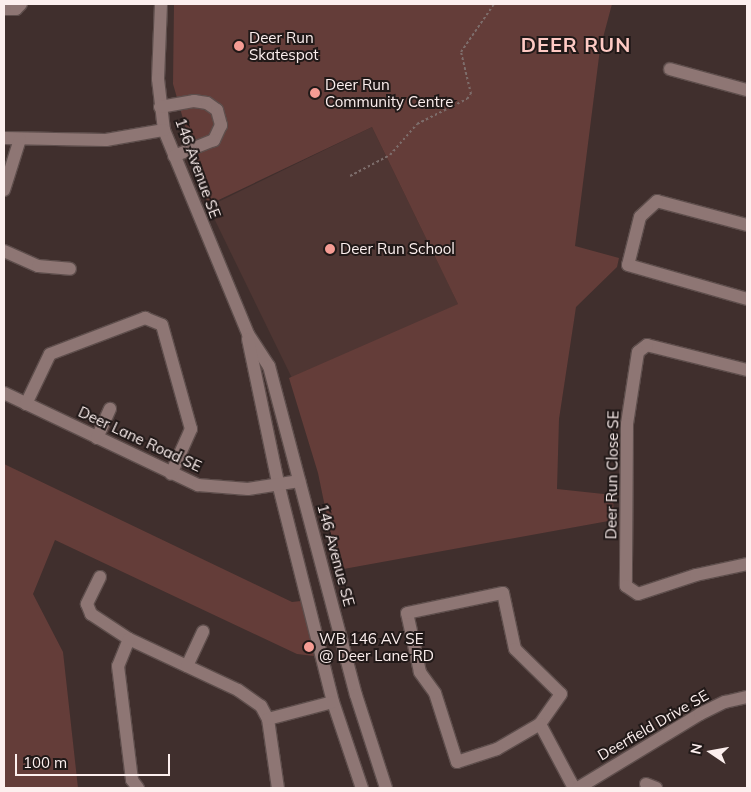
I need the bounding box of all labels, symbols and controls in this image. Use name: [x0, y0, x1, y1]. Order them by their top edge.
place label: Deer Run Skatespot: [249, 28, 319, 63]
district label: DEER RUN: [520, 32, 632, 56]
marker: Deer Run Skatespot: [233, 40, 245, 52]
place label: Deer Run Community Centre: [325, 75, 453, 110]
marker: Deer Run Community Centre: [309, 87, 321, 99]
street label: 146 Avenue SE: [172, 115, 224, 221]
place label: Deer Run School: [340, 240, 455, 258]
marker: Deer Run School: [324, 243, 336, 255]
street label: Deer Lane Road SE: [76, 403, 204, 475]
street label: Deer Run Close SE: [602, 411, 622, 539]
street label: 146 Avenue SE: [314, 502, 358, 608]
place label: WB 146 AV SE @ Deer Lane RD: [319, 629, 434, 664]
marker: WB 146 AV SE @ Deer Lane RD: [303, 641, 315, 653]
street label: Deerfield Drive SE: [594, 686, 712, 764]
north arrow: [686, 727, 736, 777]
text: N: [686, 742, 706, 756]
scale bar: [18, 744, 172, 776]
text: 100 m: [23, 753, 67, 772]

